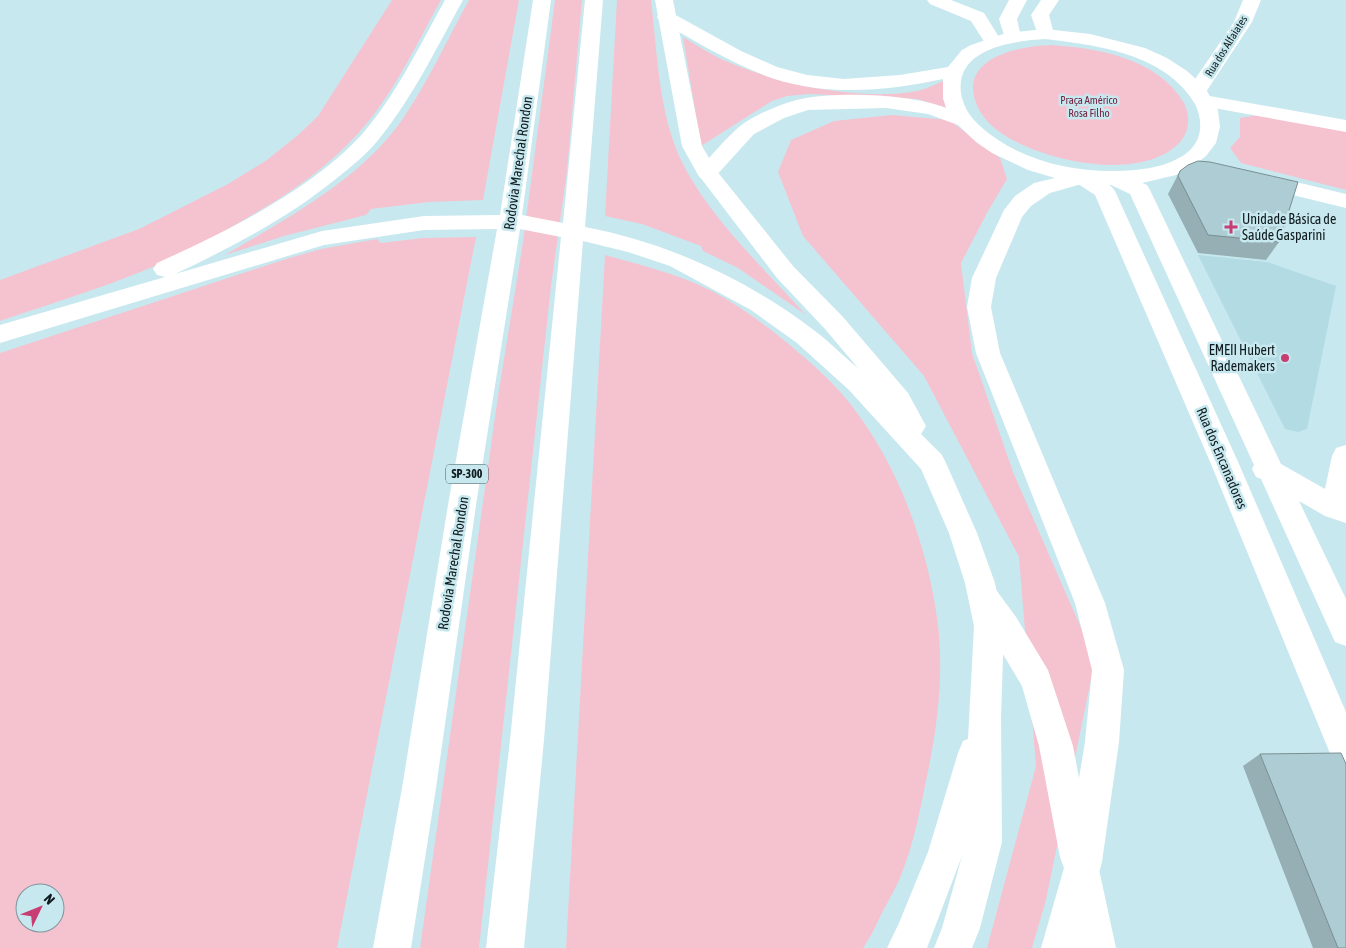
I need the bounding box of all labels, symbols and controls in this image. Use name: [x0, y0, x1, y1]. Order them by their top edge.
street label: Rua dos Alfaiates: [1203, 13, 1249, 79]
park label: Praça Américo Rosa Filho: [1060, 94, 1118, 119]
street label: Rodovia Marechal Rondon: [501, 95, 535, 231]
place label: Unidade Básica de Saúde Gasparini: [1242, 211, 1336, 243]
marker: Unidade Básica de Saúde Gasparini: [1224, 220, 1238, 234]
place label: EMEII Hubert Rademakers: [1209, 342, 1275, 374]
marker: EMEII Hubert Rademakers: [1279, 352, 1291, 364]
street label: Rua dos Encanadores: [1193, 405, 1251, 511]
road number: SP-300: [446, 464, 488, 484]
street label: Rodovia Marechal Rondon: [435, 495, 471, 631]
north arrow: [15, 883, 65, 933]
text: N: [41, 891, 58, 908]

